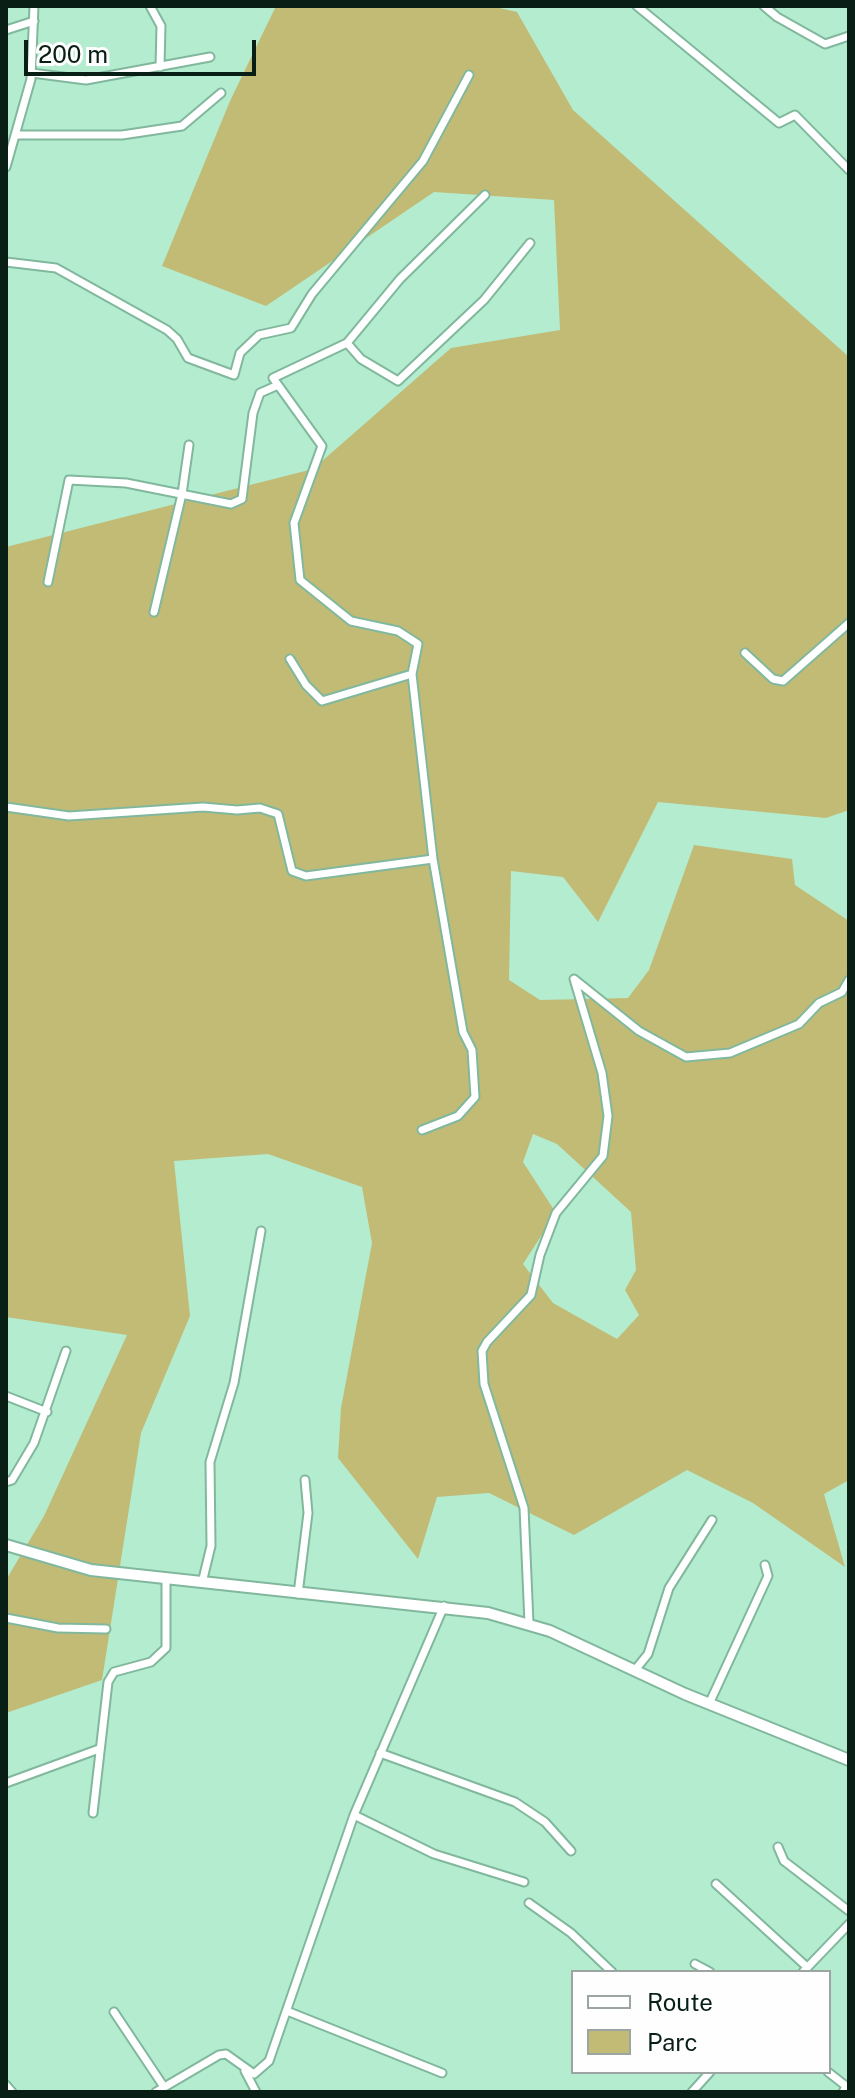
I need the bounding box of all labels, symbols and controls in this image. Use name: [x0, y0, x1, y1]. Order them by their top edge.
scale bar: [28, 24, 260, 74]
text: 200 m: [38, 40, 108, 68]
legend: [571, 1970, 831, 2074]
text: Route: [647, 1988, 713, 2016]
text: Parc: [647, 2028, 698, 2056]

